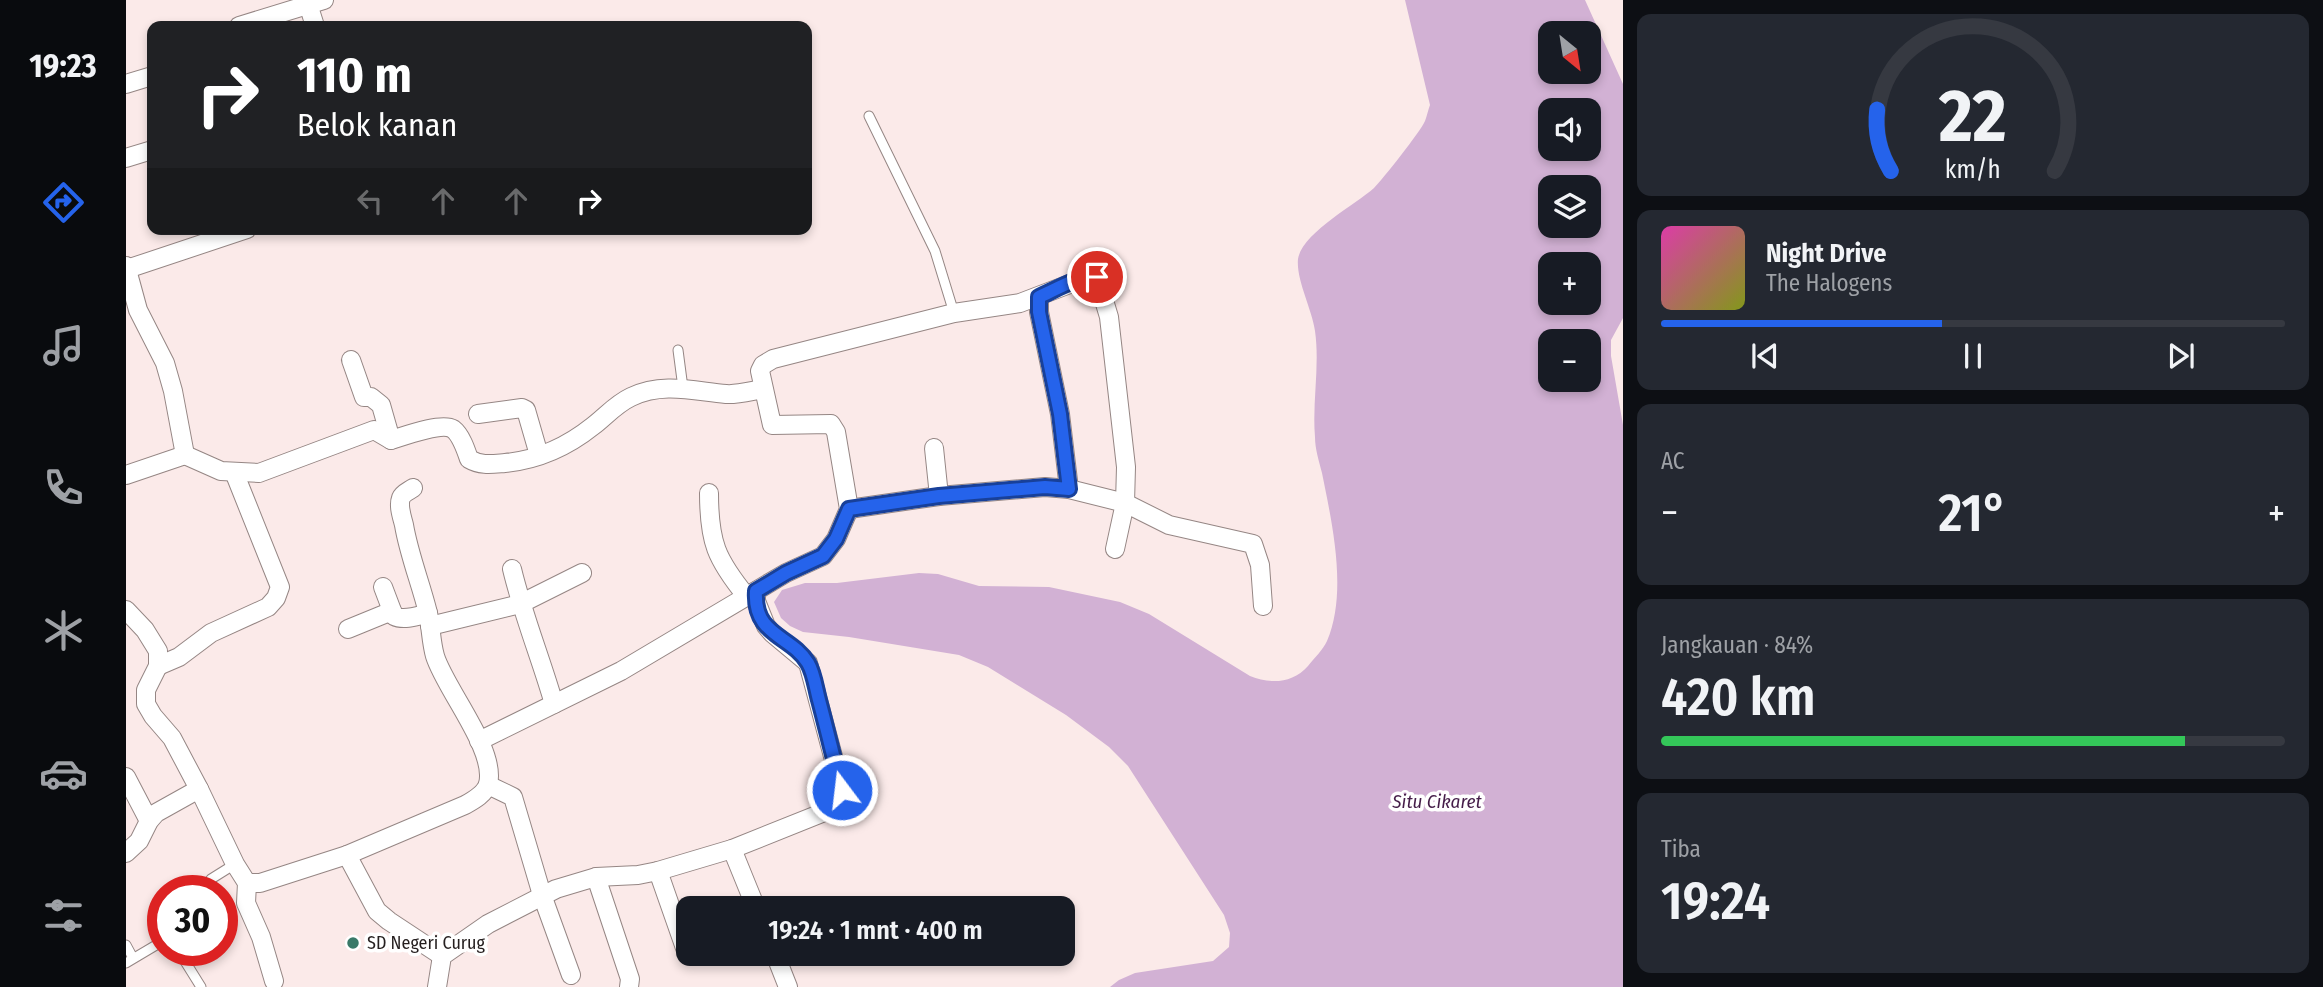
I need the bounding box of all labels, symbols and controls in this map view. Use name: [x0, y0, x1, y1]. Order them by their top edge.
north arrow: [1538, 21, 1601, 84]
map controls: [1538, 21, 1601, 392]
text: 110 m: [297, 46, 412, 105]
text: 19:23: [29, 47, 97, 85]
icon: right: [182, 49, 273, 140]
text: 22: [1938, 73, 2007, 160]
button: sound: [1538, 98, 1601, 161]
text: Belok kanan: [297, 106, 457, 144]
text: km/h: [1945, 155, 2001, 185]
button: layers: [1538, 175, 1601, 238]
icon: directions: [39, 178, 88, 227]
icon: left: [351, 182, 389, 220]
icon: ahead: [424, 182, 462, 220]
icon: ahead: [497, 182, 535, 220]
icon: right: [570, 182, 608, 220]
text: Night Drive: [1766, 238, 1886, 269]
pin: [1067, 247, 1127, 307]
button: +: [1538, 252, 1601, 315]
icon: arrive: [1078, 258, 1116, 296]
text: The Halogens: [1766, 269, 1892, 297]
icon: music: [39, 321, 88, 370]
button: −: [1538, 329, 1601, 392]
icon: previous: [1746, 337, 1784, 375]
icon: pause: [1954, 337, 1992, 375]
icon: next: [2162, 337, 2200, 375]
text: AC: [1661, 447, 1685, 475]
icon: phone: [39, 463, 88, 512]
text: 21°: [1938, 482, 2007, 545]
text: −: [1661, 490, 1678, 536]
text: +: [2268, 490, 2285, 536]
icon: climate: [39, 606, 88, 655]
text: Jangkauan · 84%: [1661, 631, 1813, 659]
text: 420 km: [1661, 666, 1816, 729]
icon: car: [39, 749, 88, 798]
position arrow: [805, 753, 879, 827]
water label: Situ Cikaret: [1391, 790, 1482, 813]
text: Tiba: [1661, 835, 1701, 863]
text: 19:24: [1661, 870, 1770, 933]
speed limit sign: 30: [147, 875, 238, 966]
icon: filters: [39, 891, 88, 940]
text: 19:24 · 1 mnt · 400 m: [768, 915, 983, 946]
place label: SD Negeri Curug: [367, 932, 485, 954]
marker: SD Negeri Curug: [345, 935, 361, 951]

